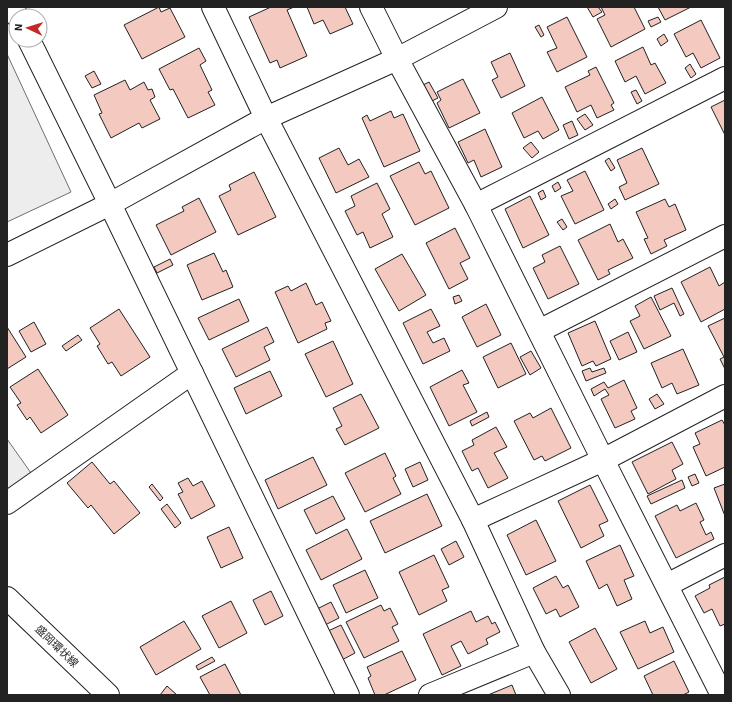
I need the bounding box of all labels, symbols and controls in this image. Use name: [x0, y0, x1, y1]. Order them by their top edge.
north arrow: [8, 8, 48, 48]
text: N: [11, 23, 26, 32]
street label: 盛岡環状線: [32, 622, 82, 671]

